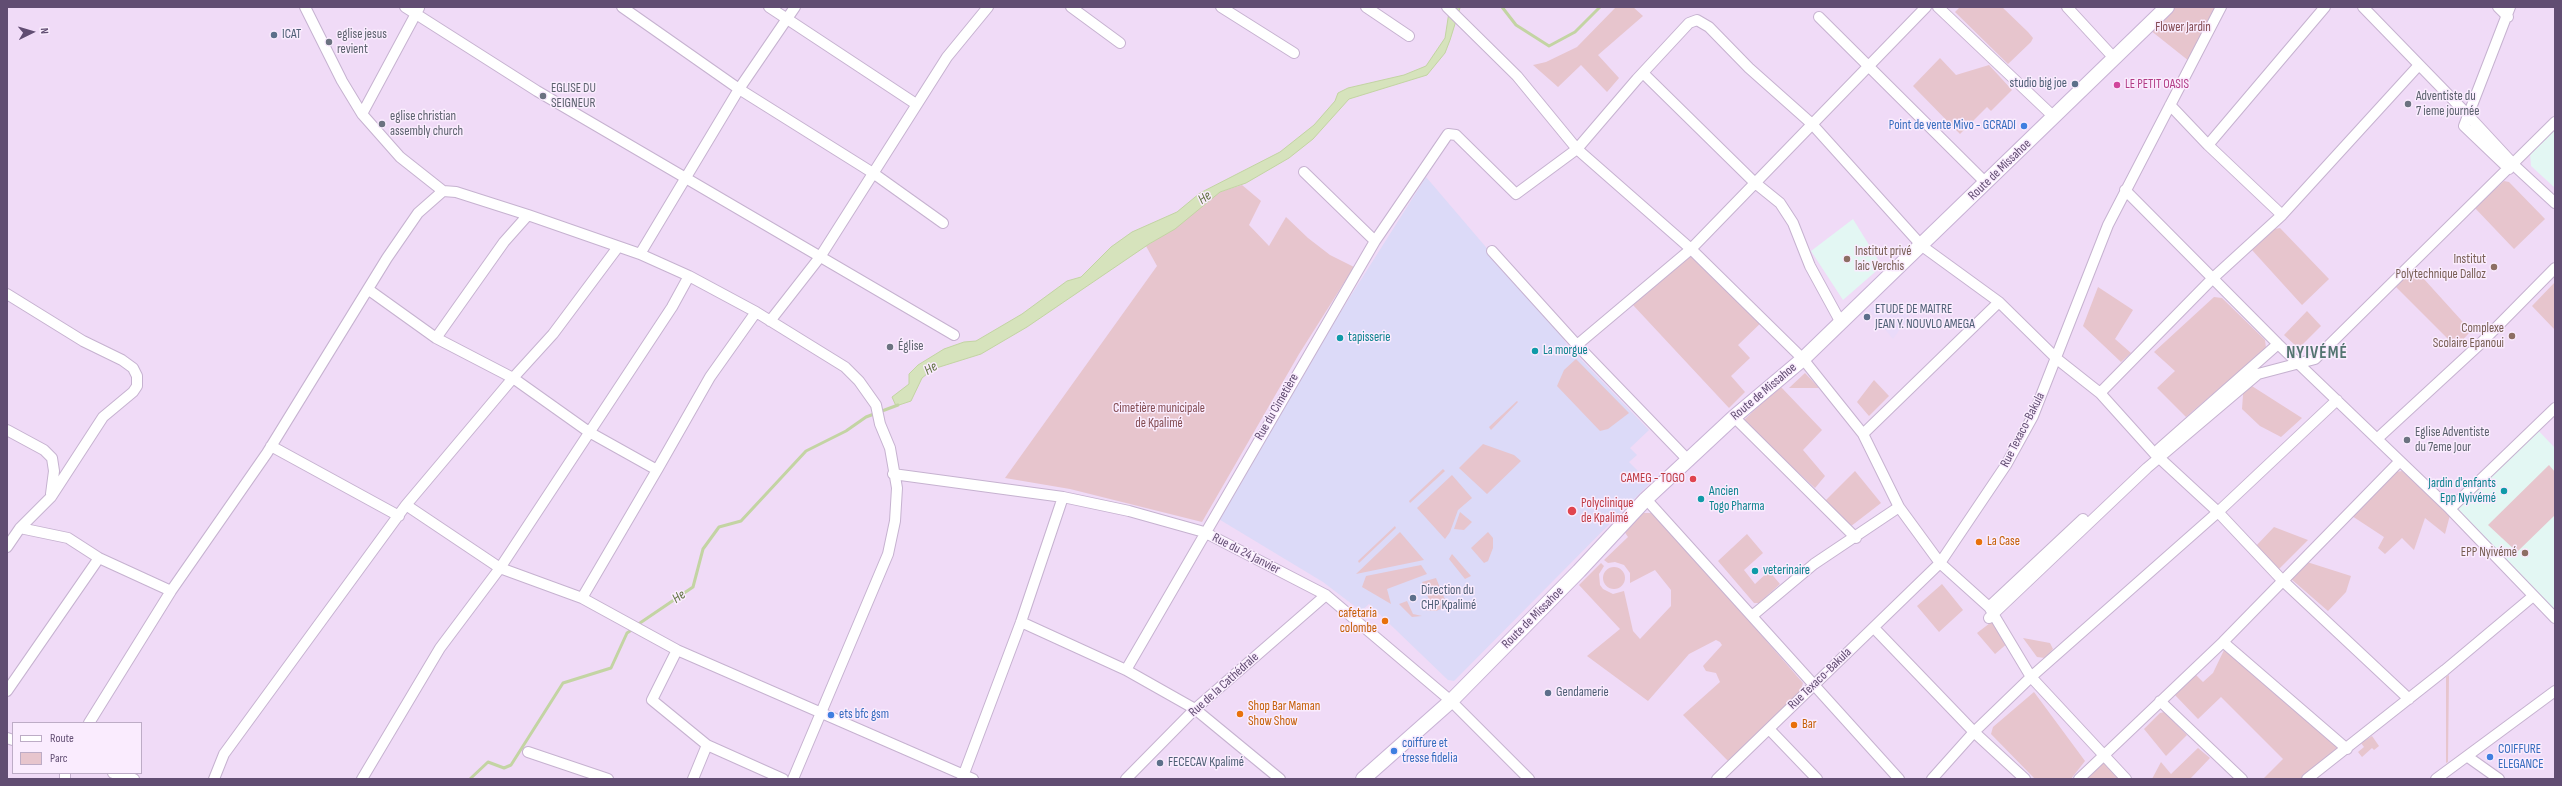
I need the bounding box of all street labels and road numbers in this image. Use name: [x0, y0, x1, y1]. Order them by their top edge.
street label: Route de Missahoe: [1965, 136, 2035, 204]
street label: Route de Missahoe: [1728, 360, 1800, 424]
street label: Rue du Cimetière: [1252, 371, 1302, 443]
street label: Rue Texaco-Bakula: [1997, 390, 2049, 470]
street label: Rue du 24 Janvier: [1209, 530, 1283, 578]
street label: Route de Missahoe: [1499, 584, 1567, 652]
street label: Rue Texaco-Bakula: [1785, 645, 1855, 713]
street label: Rue de la Cathédrale: [1186, 650, 1262, 720]

